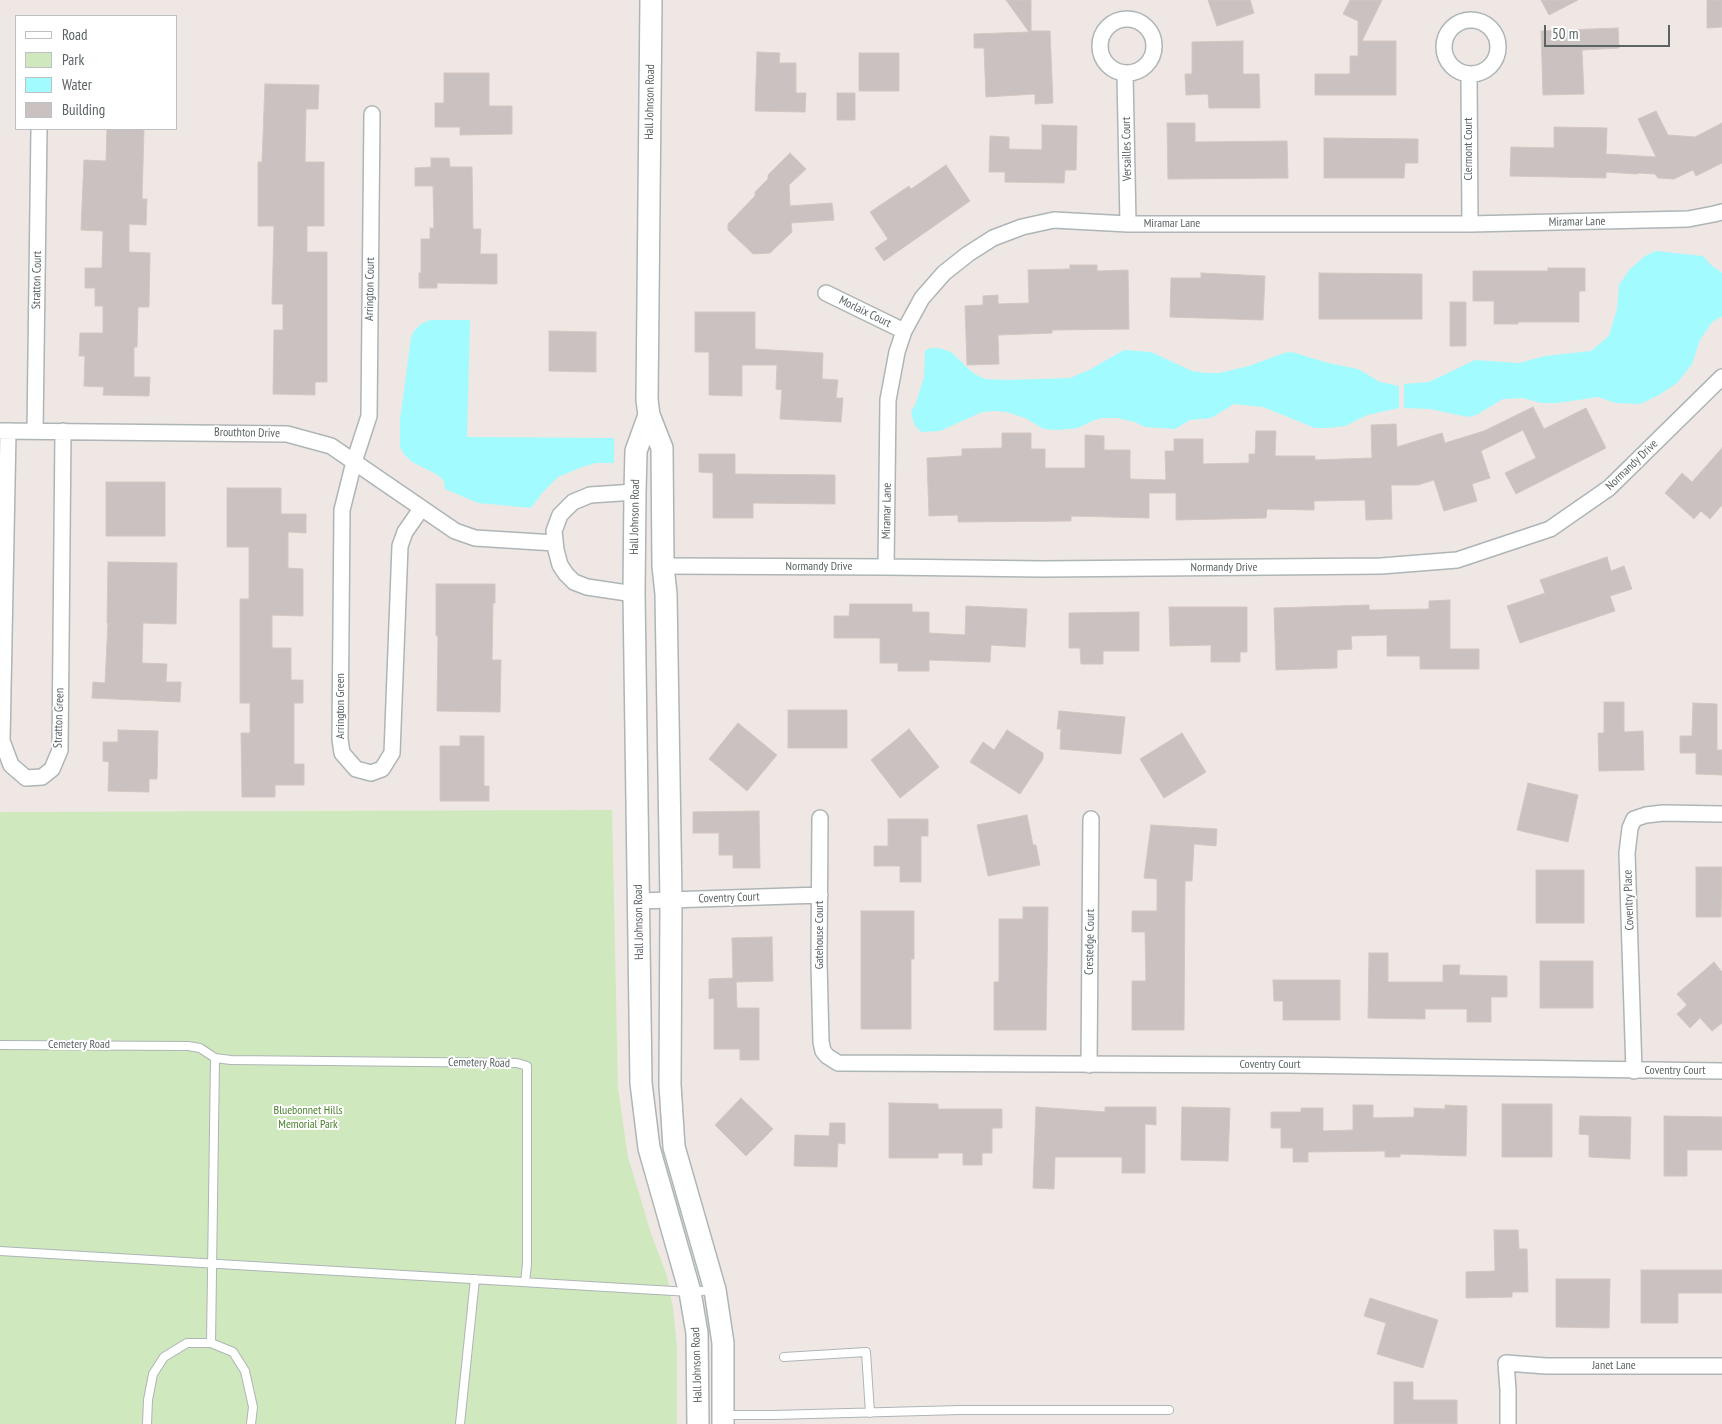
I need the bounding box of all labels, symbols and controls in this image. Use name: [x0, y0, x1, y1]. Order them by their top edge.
legend: [15, 15, 178, 130]
scale bar: [1547, 15, 1673, 47]
text: 50 m: [1552, 24, 1578, 43]
text: Road: [62, 25, 88, 44]
text: Park: [62, 50, 84, 69]
street label: Hall Johnson Road: [642, 64, 658, 140]
text: Water: [62, 75, 92, 94]
text: Building: [62, 100, 105, 119]
street label: Versailles Court: [1119, 117, 1135, 181]
street label: Clermont Court: [1462, 117, 1476, 181]
street label: Miramar Lane: [1549, 214, 1605, 230]
street label: Miramar Lane: [1144, 217, 1200, 231]
street label: Stratton Court: [29, 251, 45, 309]
street label: Arrington Court: [362, 257, 378, 321]
street label: Morlaix Court: [837, 293, 893, 331]
street label: Brouthton Drive: [214, 425, 280, 441]
street label: Normandy Drive: [1603, 437, 1661, 493]
street label: Hall Johnson Road: [627, 479, 643, 555]
street label: Miramar Lane: [879, 483, 895, 539]
street label: Normandy Drive: [786, 560, 852, 574]
street label: Normandy Drive: [1191, 561, 1257, 575]
street label: Arrington Green: [334, 673, 348, 739]
street label: Stratton Green: [51, 688, 67, 748]
street label: Coventry Place: [1621, 869, 1637, 931]
street label: Hall Johnson Road: [631, 884, 647, 960]
street label: Coventry Court: [698, 890, 760, 906]
street label: Gatehouse Court: [813, 901, 827, 969]
street label: Crestedge Court: [1082, 909, 1098, 975]
street label: Cemetery Road: [48, 1038, 110, 1052]
street label: Cemetery Road: [448, 1055, 510, 1071]
street label: Coventry Court: [1239, 1058, 1301, 1072]
street label: Coventry Court: [1644, 1064, 1706, 1078]
park label: Bluebonnet Hills Memorial Park: [273, 1104, 343, 1132]
street label: Hall Johnson Road: [688, 1327, 706, 1403]
street label: Janet Lane: [1592, 1359, 1636, 1373]

